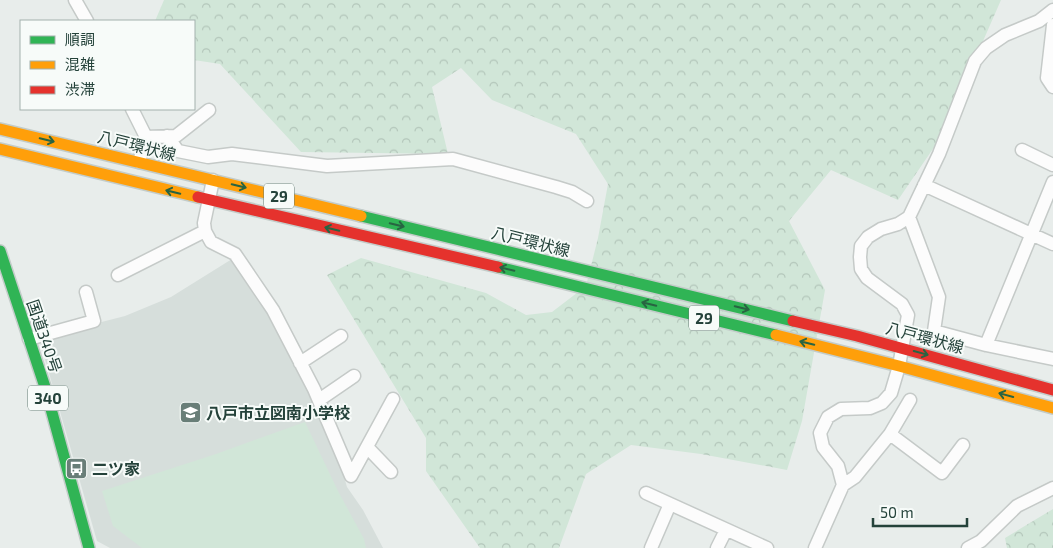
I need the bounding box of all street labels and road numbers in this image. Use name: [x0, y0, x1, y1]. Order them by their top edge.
street label: 八戸環状線: [96, 126, 178, 164]
road number: 29: [264, 184, 294, 208]
street label: 八戸環状線: [490, 222, 572, 260]
street label: 国道340号: [24, 297, 66, 375]
road number: 29: [689, 306, 719, 330]
street label: 八戸環状線: [884, 317, 966, 357]
road number: 340: [28, 386, 68, 410]

